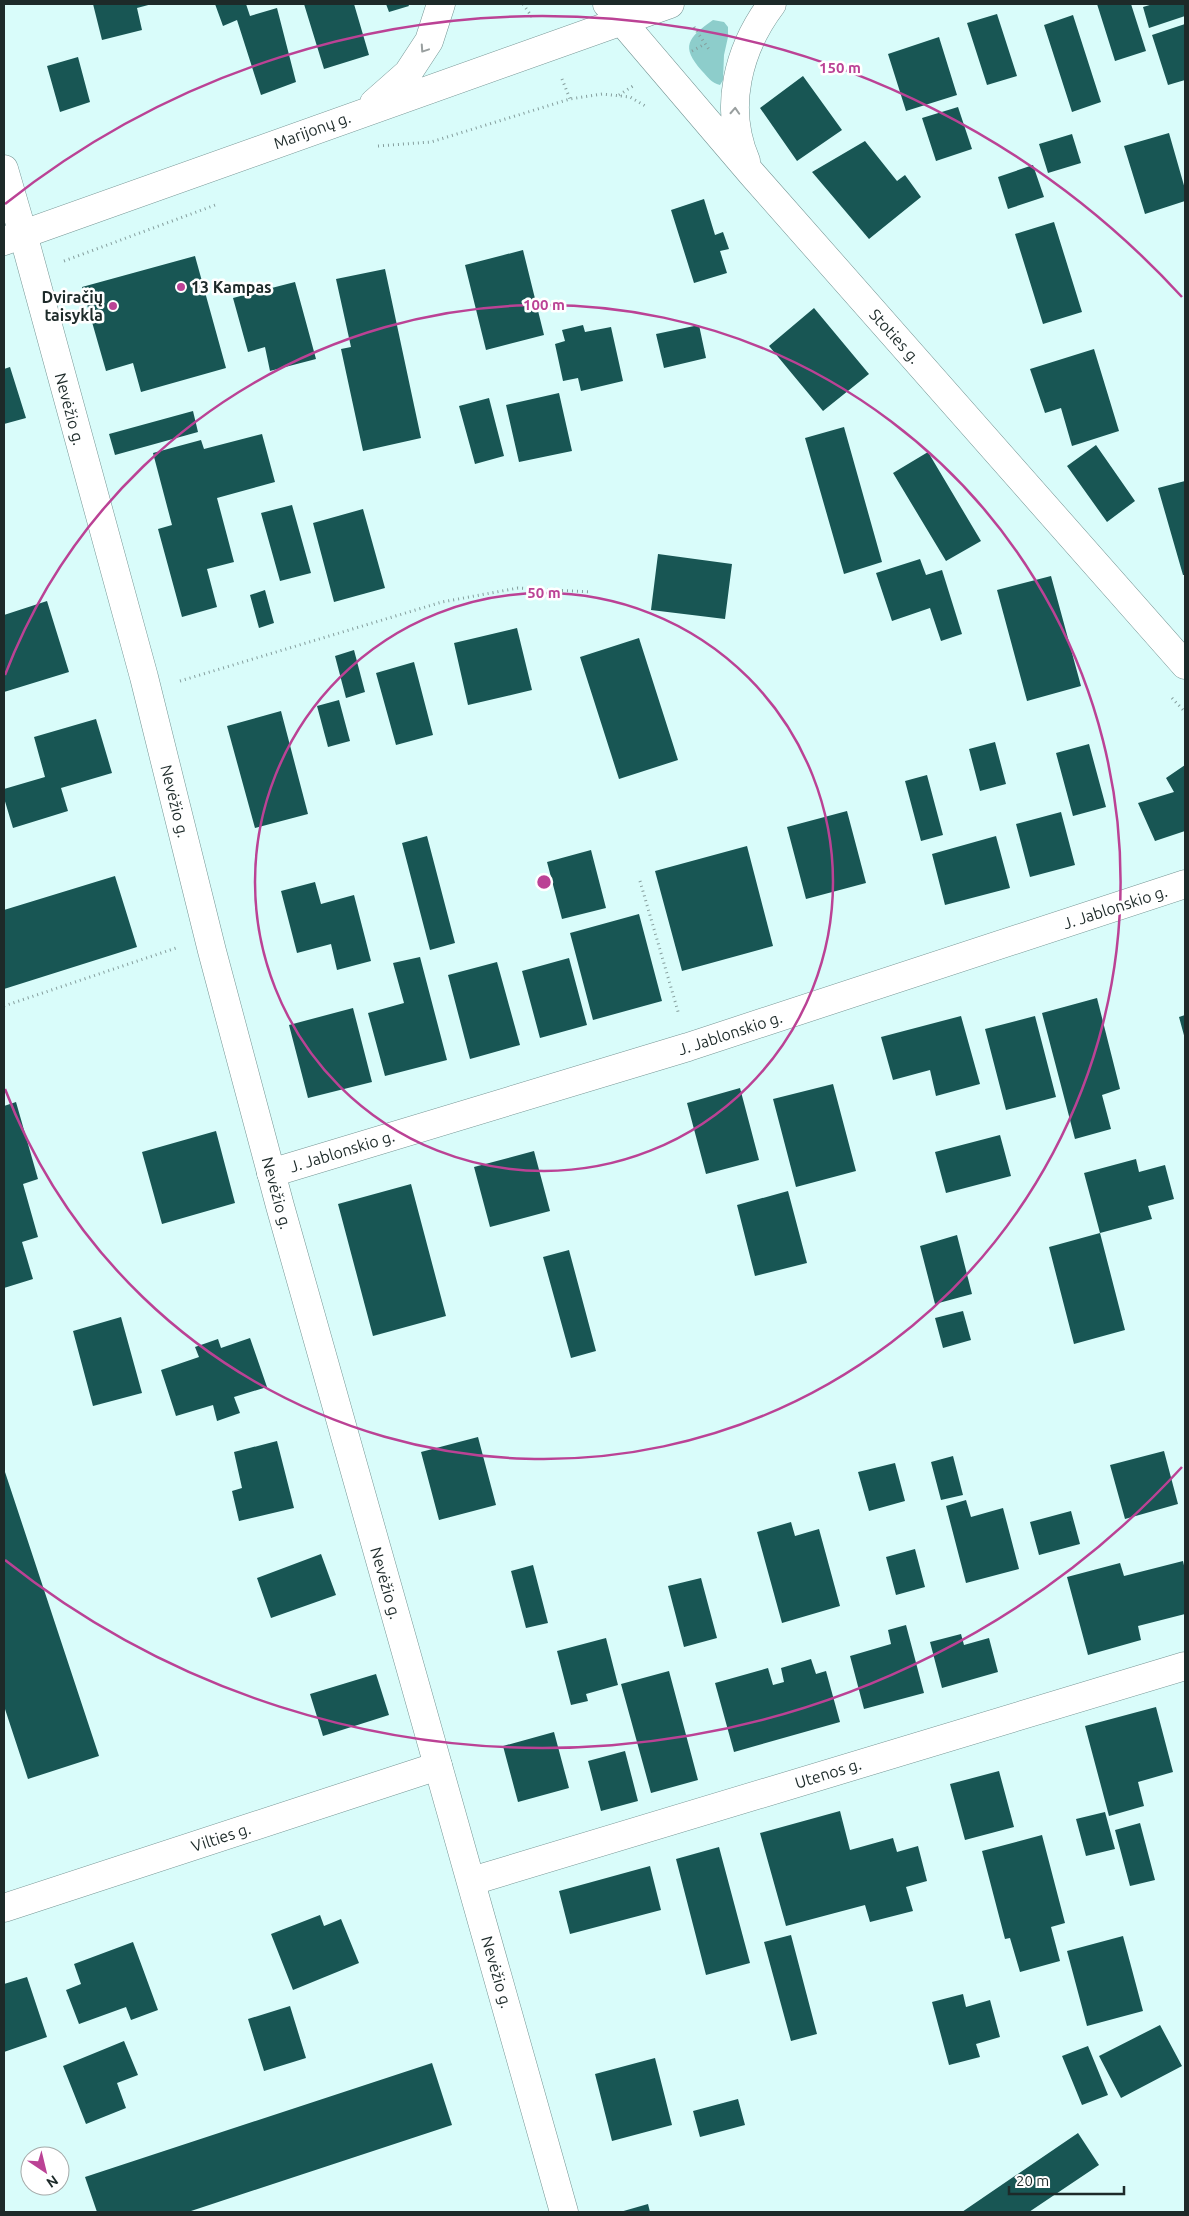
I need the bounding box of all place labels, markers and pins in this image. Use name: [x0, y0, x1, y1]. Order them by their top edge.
place label: 13 Kampas: [191, 278, 272, 296]
marker: 13 Kampas: [175, 281, 187, 293]
place label: Dviračių taisykla: [42, 288, 103, 324]
marker: Dviračių taisykla: [107, 300, 119, 312]
centre of rings: [535, 873, 553, 891]

